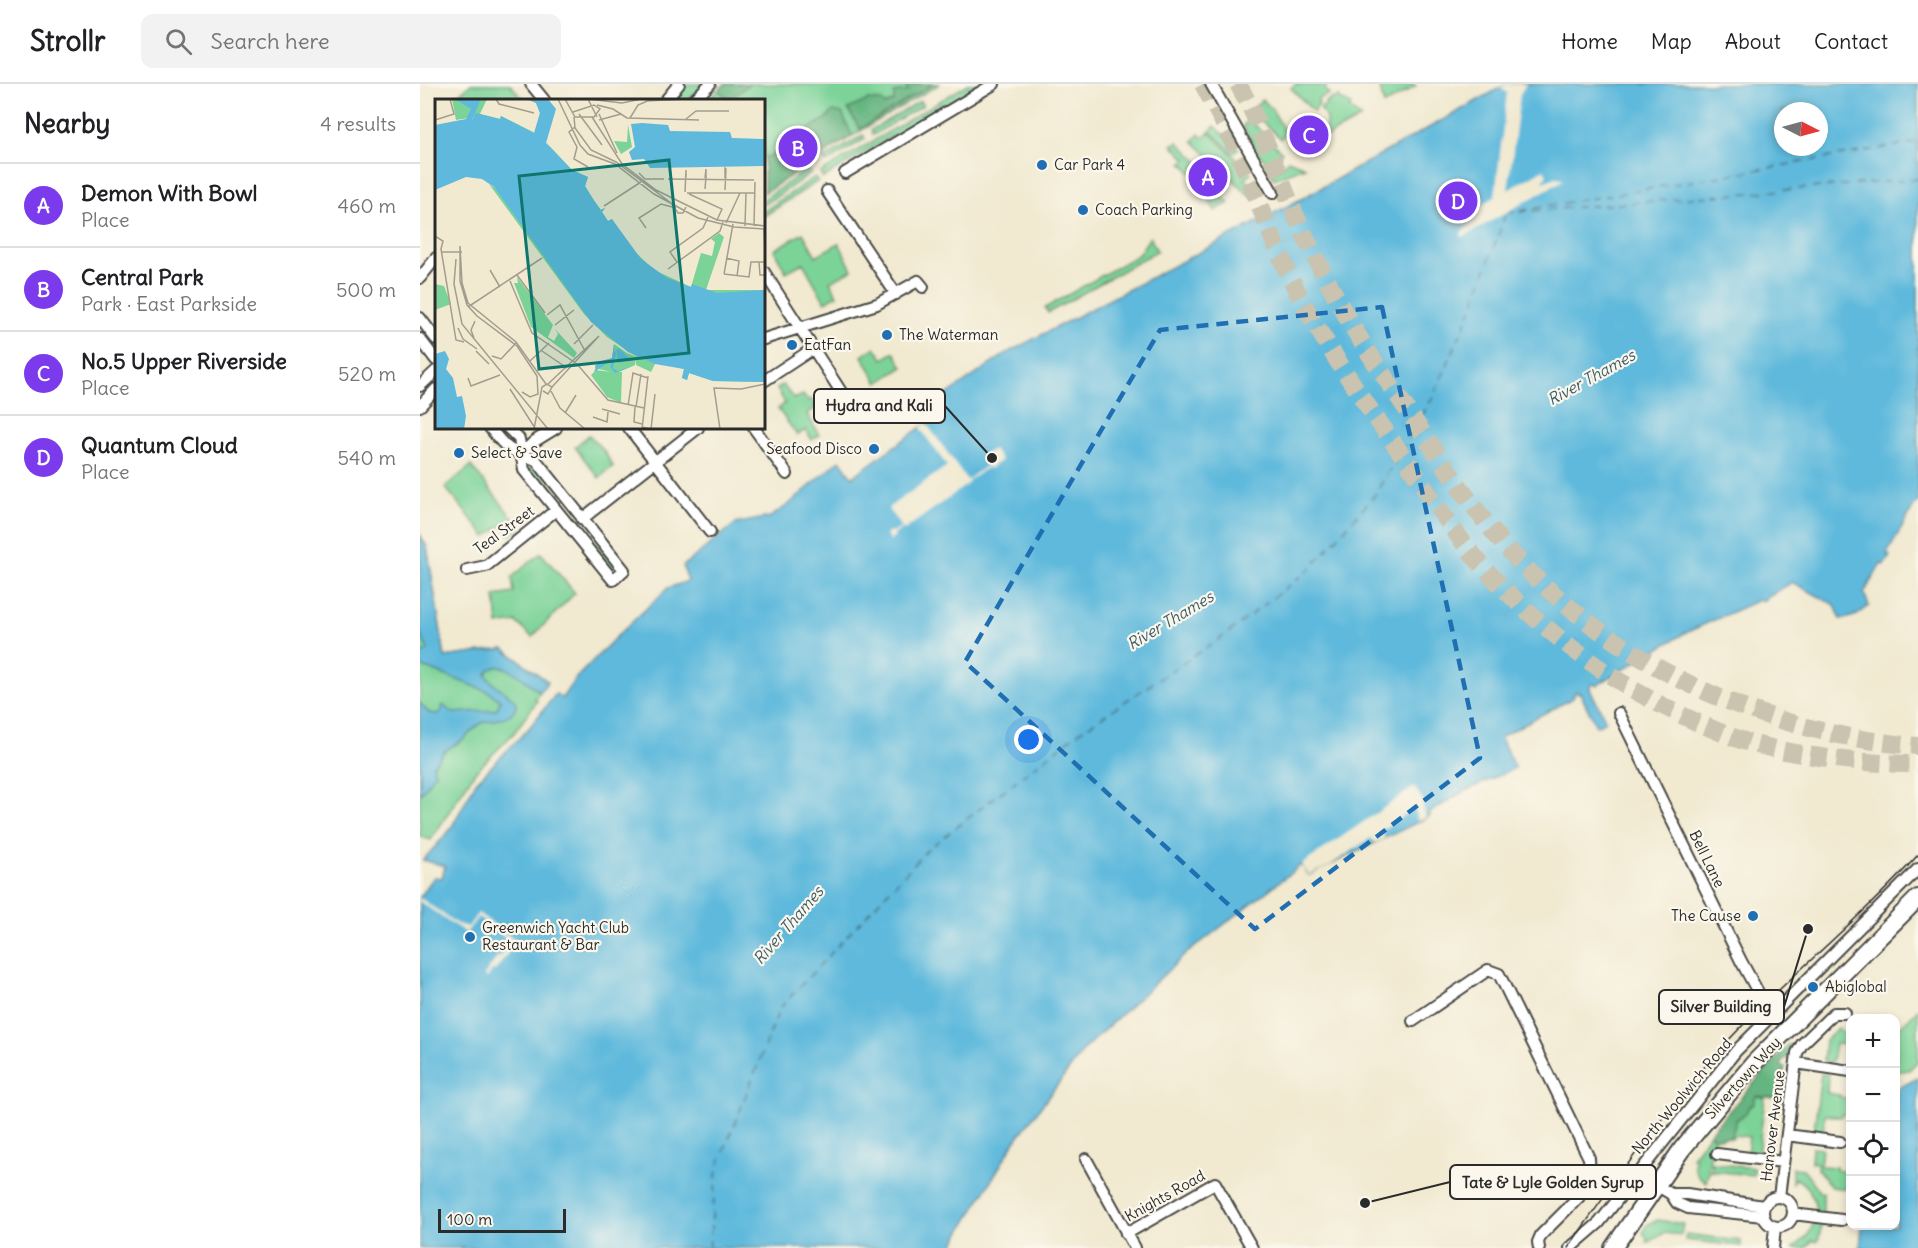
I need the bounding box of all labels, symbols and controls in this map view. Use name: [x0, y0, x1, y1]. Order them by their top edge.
search box: [141, 14, 561, 68]
text: Strollr: [30, 23, 105, 59]
icon: search: [162, 25, 195, 58]
text: Search here: [210, 27, 330, 55]
text: Home: [1561, 28, 1618, 55]
text: Map: [1651, 28, 1692, 55]
text: About: [1725, 28, 1781, 55]
text: Contact: [1814, 28, 1888, 55]
inset map: [435, 99, 765, 429]
north arrow: [1774, 102, 1828, 156]
text: Nearby: [24, 107, 110, 140]
text: 4 results: [320, 111, 396, 136]
pin: C: [1290, 112, 1328, 158]
pin: B: [778, 126, 818, 170]
pin: A: [1188, 154, 1228, 200]
place label: Car Park 4: [1054, 155, 1126, 174]
marker: Car Park 4: [1035, 158, 1049, 172]
pin: D: [1438, 178, 1478, 224]
text: Demon With Bowl: [81, 179, 257, 207]
text: A: [37, 193, 50, 218]
text: 460 m: [337, 193, 396, 218]
place label: Coach Parking: [1095, 200, 1193, 219]
marker: Coach Parking: [1076, 203, 1090, 217]
text: Place: [81, 207, 129, 232]
text: Central Park: [81, 263, 204, 291]
text: B: [37, 277, 50, 302]
text: 500 m: [336, 277, 396, 302]
text: Park · East Parkside: [81, 291, 257, 316]
place label: The Waterman: [899, 325, 999, 344]
marker: The Waterman: [880, 328, 894, 342]
place label: EatFan: [804, 335, 852, 354]
marker: EatFan: [785, 338, 799, 352]
water label: River Thames: [1544, 344, 1639, 409]
text: No.5 Upper Riverside: [81, 347, 287, 375]
text: C: [37, 361, 50, 386]
text: 520 m: [338, 361, 396, 386]
text: Place: [81, 375, 129, 400]
callout: Hydra and Kali: [814, 389, 945, 423]
text: Hydra and Kali: [826, 395, 932, 416]
text: Quantum Cloud: [81, 431, 238, 459]
place label: Seafood Disco: [766, 439, 862, 458]
marker: Seafood Disco: [867, 442, 881, 456]
place label: Select & Save: [471, 443, 562, 462]
text: D: [36, 445, 51, 470]
text: 540 m: [337, 445, 396, 470]
marker: Select & Save: [452, 446, 466, 460]
text: Place: [81, 459, 129, 484]
street label: Teal Street: [470, 501, 538, 558]
water label: River Thames: [1123, 586, 1217, 654]
your location: [1014, 725, 1043, 754]
street label: Bell Lane: [1685, 827, 1729, 891]
water label: River Thames: [749, 881, 828, 968]
place label: The Cause: [1671, 906, 1741, 925]
marker: The Cause: [1746, 909, 1760, 923]
place label: Greenwich Yacht Club Restaurant & Bar: [482, 918, 629, 954]
marker: Greenwich Yacht Club Restaurant & Bar: [463, 930, 477, 944]
place label: Abiglobal: [1825, 977, 1887, 996]
marker: Abiglobal: [1806, 980, 1820, 994]
callout: Silver Building: [1659, 990, 1784, 1024]
text: Silver Building: [1671, 996, 1772, 1017]
map controls: [1846, 1014, 1900, 1230]
button: +: [1846, 1014, 1900, 1068]
street label: Silvertown Way: [1701, 1033, 1785, 1123]
street label: North Woolwich Road: [1628, 1034, 1736, 1158]
button: −: [1846, 1068, 1900, 1122]
street label: Hanover Avenue: [1756, 1069, 1789, 1183]
button: locate: [1846, 1122, 1900, 1176]
callout: Tate & Lyle Golden Syrup: [1450, 1165, 1656, 1199]
street label: Knights Road: [1121, 1166, 1208, 1225]
text: Tate & Lyle Golden Syrup: [1462, 1172, 1644, 1193]
button: layers: [1846, 1176, 1900, 1230]
scale bar: [438, 1206, 566, 1234]
text: 100 m: [447, 1209, 492, 1229]

